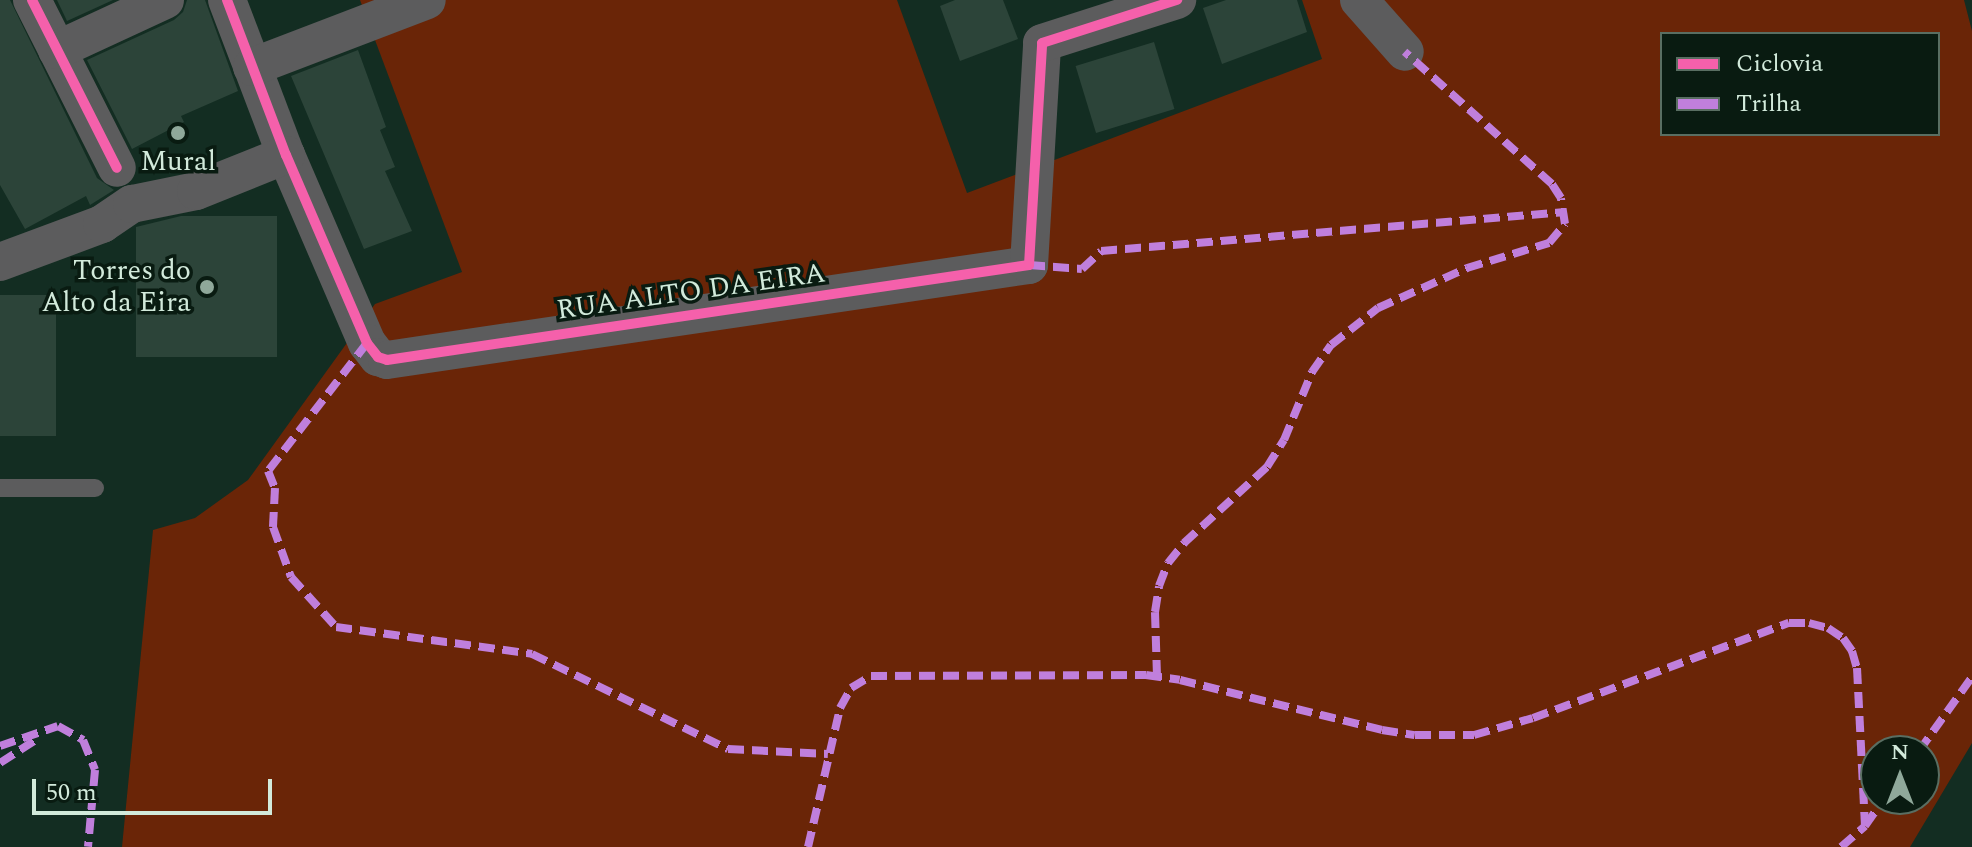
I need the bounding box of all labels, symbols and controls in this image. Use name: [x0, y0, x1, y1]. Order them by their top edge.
legend: [1660, 32, 1940, 136]
text: Ciclovia: [1736, 46, 1823, 82]
text: Trilha: [1736, 86, 1801, 122]
marker: Mural: [169, 124, 187, 142]
place label: Mural: [140, 145, 216, 179]
place label: Torres do Alto da Eira: [42, 254, 191, 320]
street label: RUA ALTO DA EIRA: [555, 257, 827, 327]
marker: Torres do Alto da Eira: [198, 278, 216, 296]
north arrow: [1860, 735, 1940, 815]
text: N: [1891, 736, 1909, 769]
scale bar: [36, 763, 276, 813]
text: 50 m: [46, 775, 97, 811]

